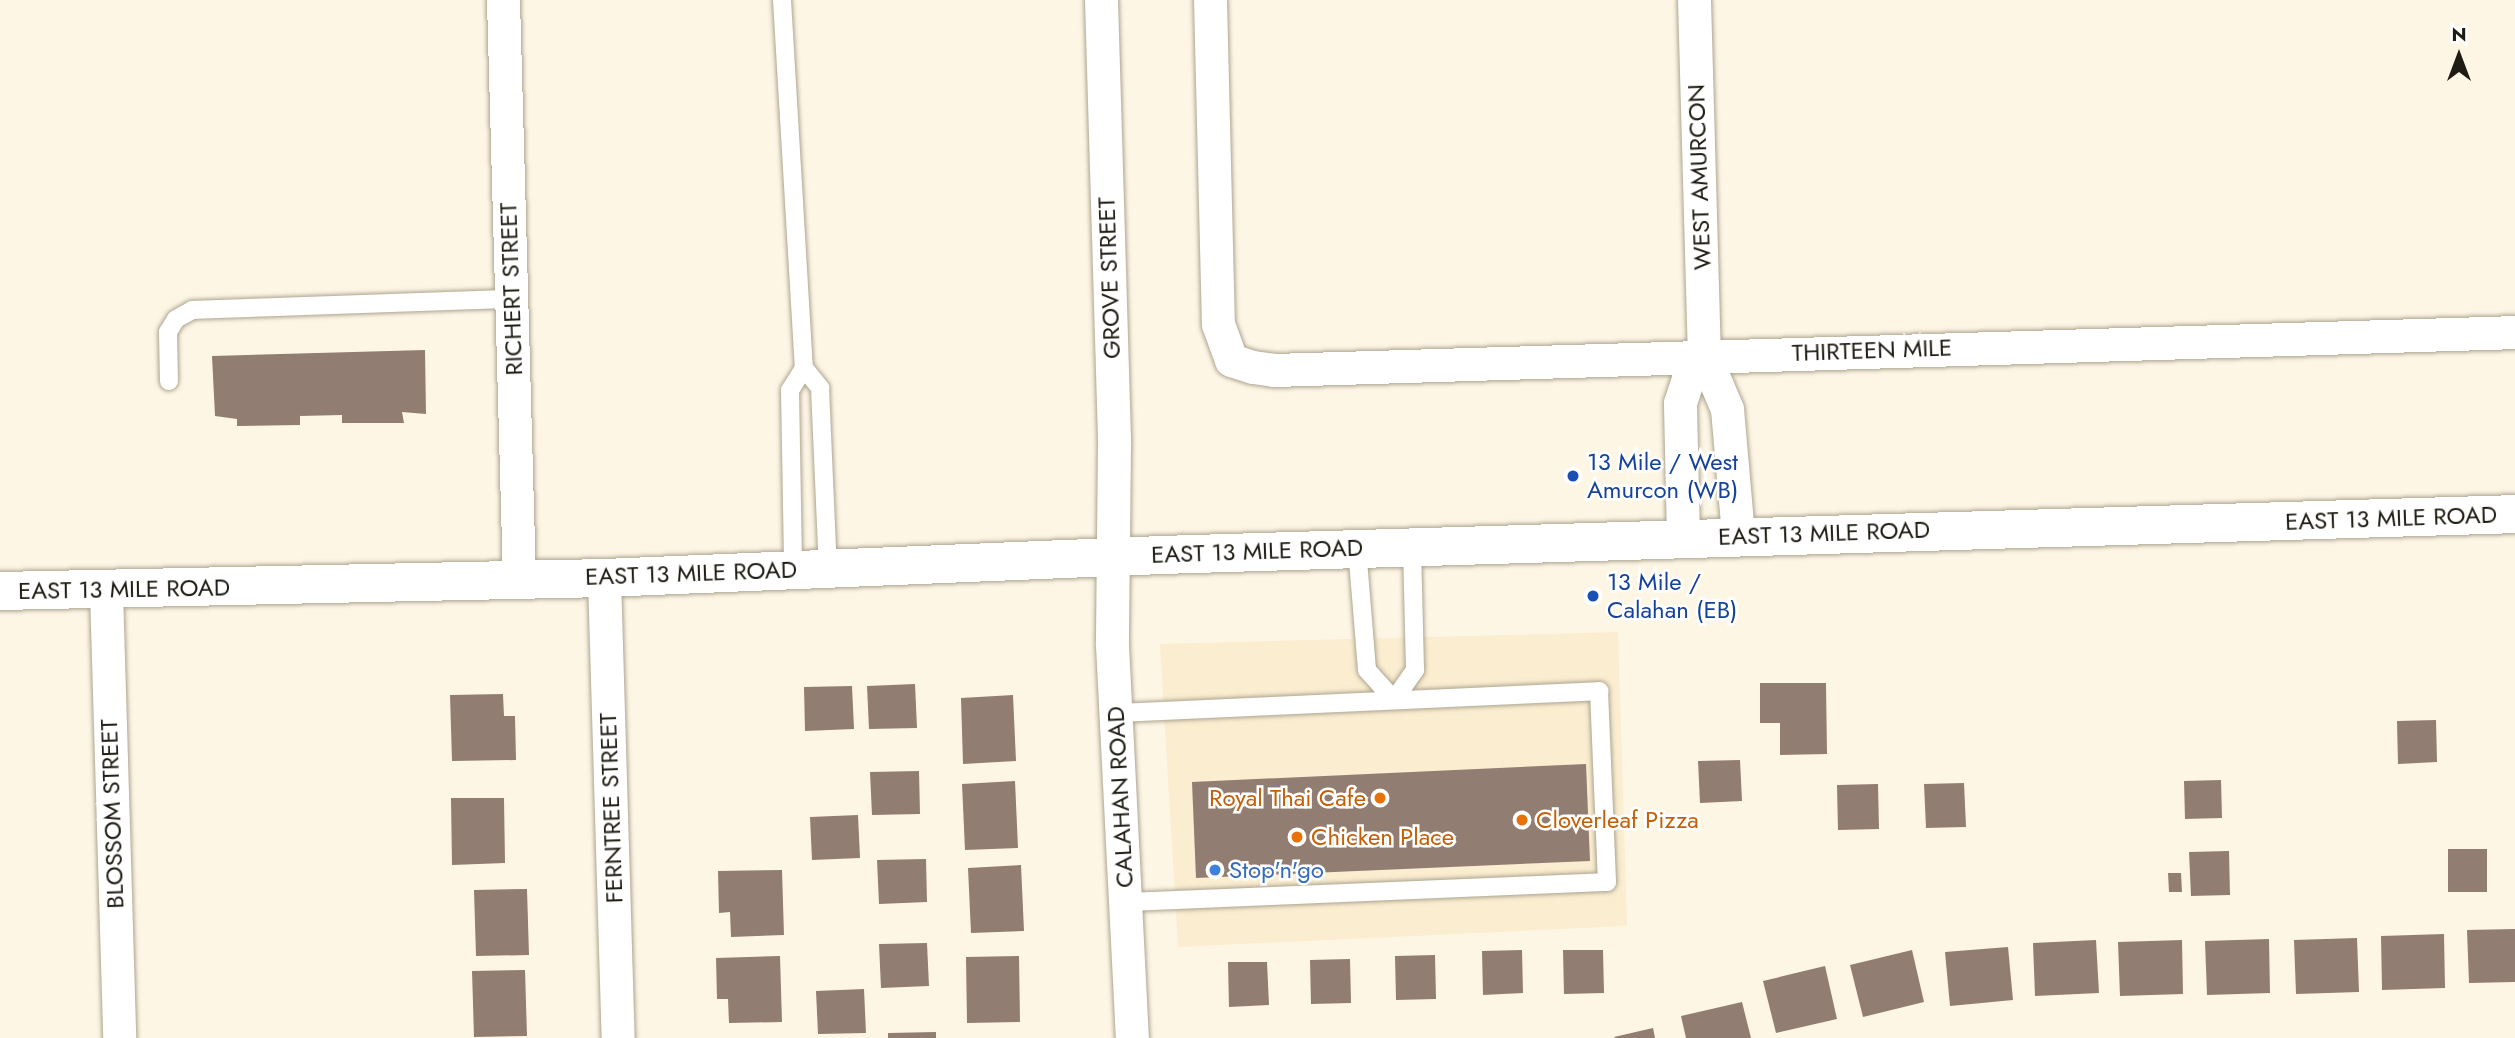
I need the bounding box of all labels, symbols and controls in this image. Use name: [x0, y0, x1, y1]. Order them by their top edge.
north arrow: [2424, 21, 2494, 91]
text: N: [2451, 21, 2467, 48]
street label: WEST AMURCON: [1681, 83, 1717, 271]
street label: GROVE STREET: [1092, 197, 1126, 359]
street label: RICHERT STREET: [494, 202, 528, 376]
street label: THIRTEEN MILE: [1791, 333, 1953, 367]
place label: 13 Mile / West Amurcon (WB): [1587, 448, 1738, 504]
marker: 13 Mile / West Amurcon (WB): [1565, 468, 1581, 484]
street label: EAST 13 MILE ROAD: [2285, 500, 2497, 536]
street label: EAST 13 MILE ROAD: [1718, 515, 1930, 551]
street label: EAST 13 MILE ROAD: [1151, 533, 1363, 569]
street label: EAST 13 MILE ROAD: [585, 555, 797, 591]
place label: 13 Mile / Calahan (EB): [1607, 568, 1737, 624]
street label: EAST 13 MILE ROAD: [18, 573, 230, 605]
marker: 13 Mile / Calahan (EB): [1585, 588, 1601, 604]
street label: CALAHAN ROAD: [1101, 705, 1139, 889]
street label: FERNTREE STREET: [593, 712, 629, 904]
street label: BLOSSOM STREET: [94, 719, 130, 909]
place label: Royal Thai Cafe: [1209, 784, 1366, 812]
marker: Royal Thai Cafe: [1372, 790, 1388, 806]
place label: Cloverleaf Pizza: [1536, 806, 1699, 834]
marker: Cloverleaf Pizza: [1514, 812, 1530, 828]
place label: Chicken Place: [1311, 823, 1454, 851]
marker: Chicken Place: [1289, 829, 1305, 845]
place label: Stop'n'go: [1229, 856, 1324, 884]
marker: Stop'n'go: [1207, 862, 1223, 878]

